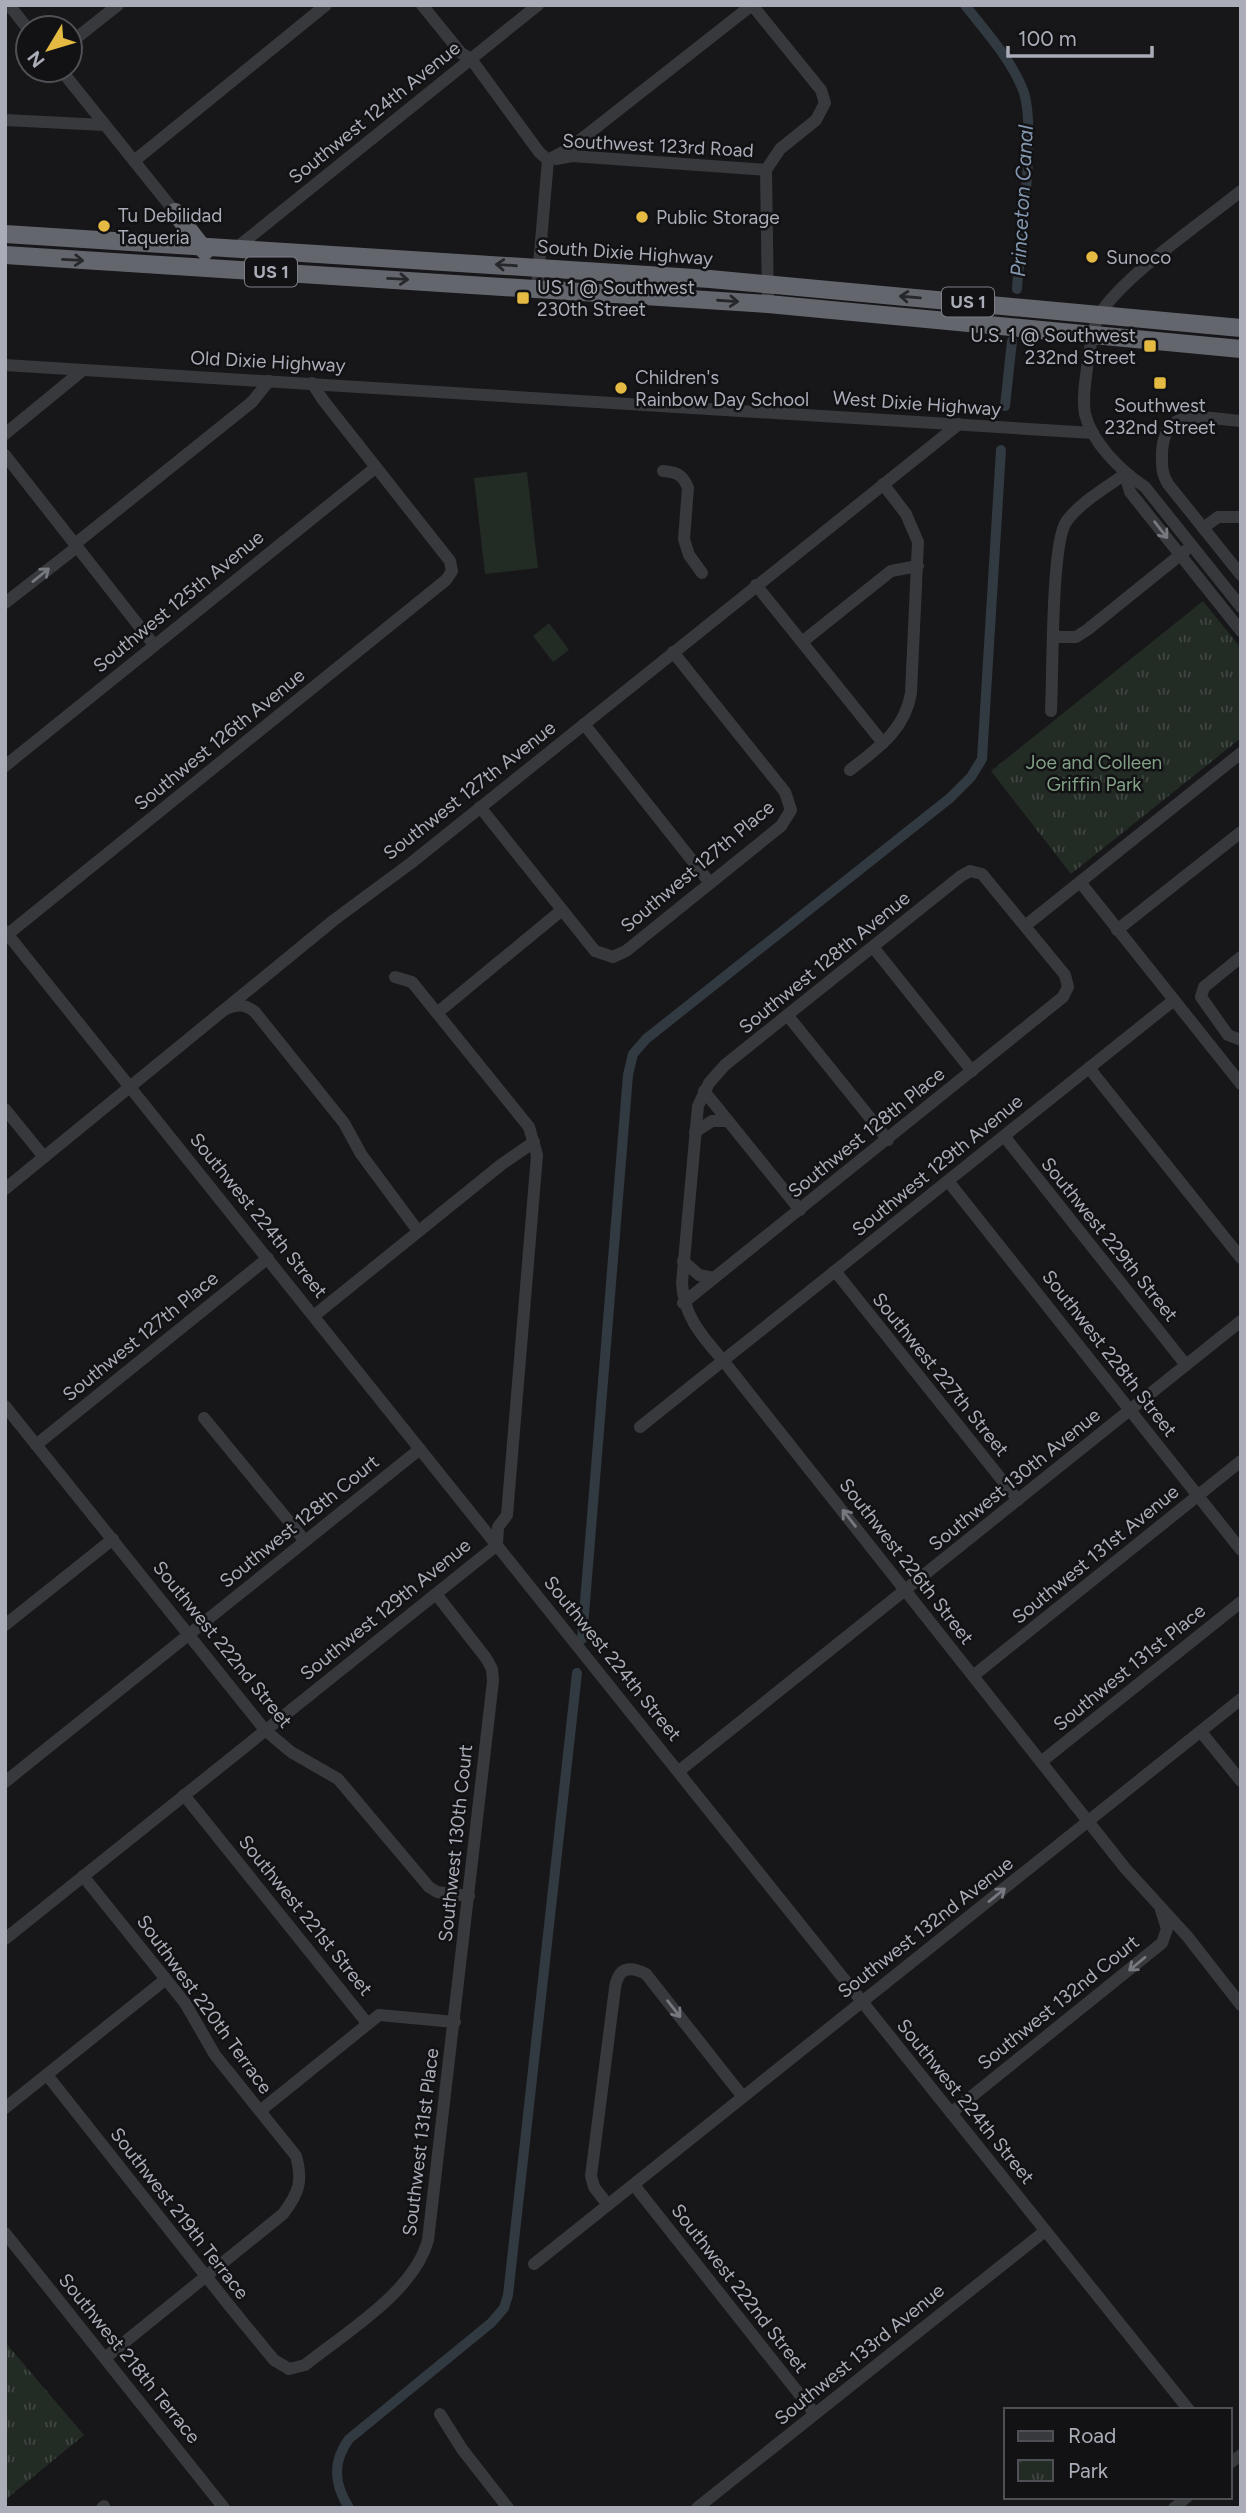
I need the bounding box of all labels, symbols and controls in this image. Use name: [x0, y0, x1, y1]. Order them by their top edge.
north arrow: [14, 14, 84, 84]
scale bar: [1008, 14, 1152, 58]
text: 100 m: [1018, 26, 1077, 51]
street label: Southwest 124th Avenue: [284, 36, 465, 189]
text: N: [22, 46, 50, 72]
water label: Princeton Canal: [1005, 124, 1038, 278]
street label: Southwest 123rd Road: [562, 129, 754, 162]
place label: Tu Debilidad Taqueria: [118, 204, 222, 249]
place label: Public Storage: [656, 206, 780, 229]
marker: Public Storage: [634, 209, 650, 225]
marker: Tu Debilidad Taqueria: [96, 218, 112, 234]
street label: South Dixie Highway: [536, 235, 714, 270]
place label: Sunoco: [1106, 246, 1171, 269]
marker: Sunoco: [1084, 249, 1100, 265]
one-way arrow: [62, 253, 85, 266]
road number: US 1: [245, 258, 297, 286]
one-way arrow: [495, 259, 518, 272]
one-way arrow: [386, 273, 409, 286]
place label: US 1 @ Southwest 230th Street: [537, 276, 695, 321]
road number: US 1: [942, 288, 994, 316]
marker: US 1 @ Southwest 230th Street: [515, 290, 531, 306]
one-way arrow: [899, 290, 922, 303]
one-way arrow: [716, 295, 739, 308]
place label: U.S. 1 @ Southwest 232nd Street: [970, 324, 1136, 369]
marker: U.S. 1 @ Southwest 232nd Street: [1142, 338, 1158, 354]
street label: Old Dixie Highway: [190, 346, 346, 377]
place label: Children's Rainbow Day School: [635, 366, 809, 411]
marker: Southwest 232nd Street: [1152, 375, 1168, 391]
marker: Children's Rainbow Day School: [613, 380, 629, 396]
street label: West Dixie Highway: [832, 386, 1002, 421]
place label: Southwest 232nd Street: [1104, 394, 1216, 439]
one-way arrow: [1153, 521, 1168, 539]
street label: Southwest 125th Avenue: [88, 525, 268, 677]
one-way arrow: [31, 567, 50, 582]
street label: Southwest 126th Avenue: [129, 664, 309, 815]
street label: Southwest 127th Avenue: [379, 716, 560, 865]
park label: Joe and Colleen Griffin Park: [1026, 751, 1162, 796]
street label: Southwest 127th Place: [616, 795, 779, 937]
street label: Southwest 128th Avenue: [734, 886, 915, 1039]
street label: Southwest 128th Place: [783, 1062, 949, 1203]
street label: Southwest 129th Avenue: [847, 1090, 1027, 1241]
street label: Southwest 224th Street: [185, 1128, 332, 1302]
street label: Southwest 229th Street: [1036, 1153, 1183, 1326]
street label: Southwest 228th Street: [1037, 1265, 1182, 1441]
street label: Southwest 127th Place: [58, 1267, 223, 1406]
street label: Southwest 227th Street: [868, 1288, 1014, 1461]
street label: Southwest 130th Avenue: [924, 1403, 1105, 1556]
street label: Southwest 128th Court: [215, 1450, 384, 1593]
street label: Southwest 226th Street: [835, 1474, 979, 1649]
street label: Southwest 131st Avenue: [1007, 1480, 1183, 1629]
one-way arrow: [841, 1509, 856, 1527]
street label: Southwest 129th Avenue: [295, 1534, 475, 1685]
street label: Southwest 222nd Street: [148, 1556, 297, 1732]
street label: Southwest 224th Street: [539, 1571, 686, 1745]
street label: Southwest 131st Place: [1049, 1599, 1210, 1736]
street label: Southwest 130th Court: [434, 1743, 477, 1943]
street label: Southwest 221st Street: [234, 1830, 377, 2000]
street label: Southwest 132nd Avenue: [833, 1852, 1018, 2003]
one-way arrow: [988, 1887, 1006, 1903]
street label: Southwest 220th Terrace: [132, 1910, 277, 2098]
street label: Southwest 132nd Court: [973, 1930, 1144, 2075]
one-way arrow: [1128, 1956, 1146, 1972]
one-way arrow: [667, 2000, 682, 2018]
street label: Southwest 224th Street: [892, 2014, 1039, 2188]
street label: Southwest 131st Place: [398, 2047, 443, 2237]
street label: Southwest 219th Terrace: [106, 2123, 254, 2304]
street label: Southwest 222nd Street: [666, 2199, 813, 2377]
street label: Southwest 218th Terrace: [54, 2269, 205, 2448]
street label: Southwest 133rd Avenue: [770, 2279, 949, 2430]
legend: [1004, 2408, 1232, 2499]
text: Road: [1068, 2423, 1116, 2448]
text: Park: [1068, 2458, 1109, 2483]

